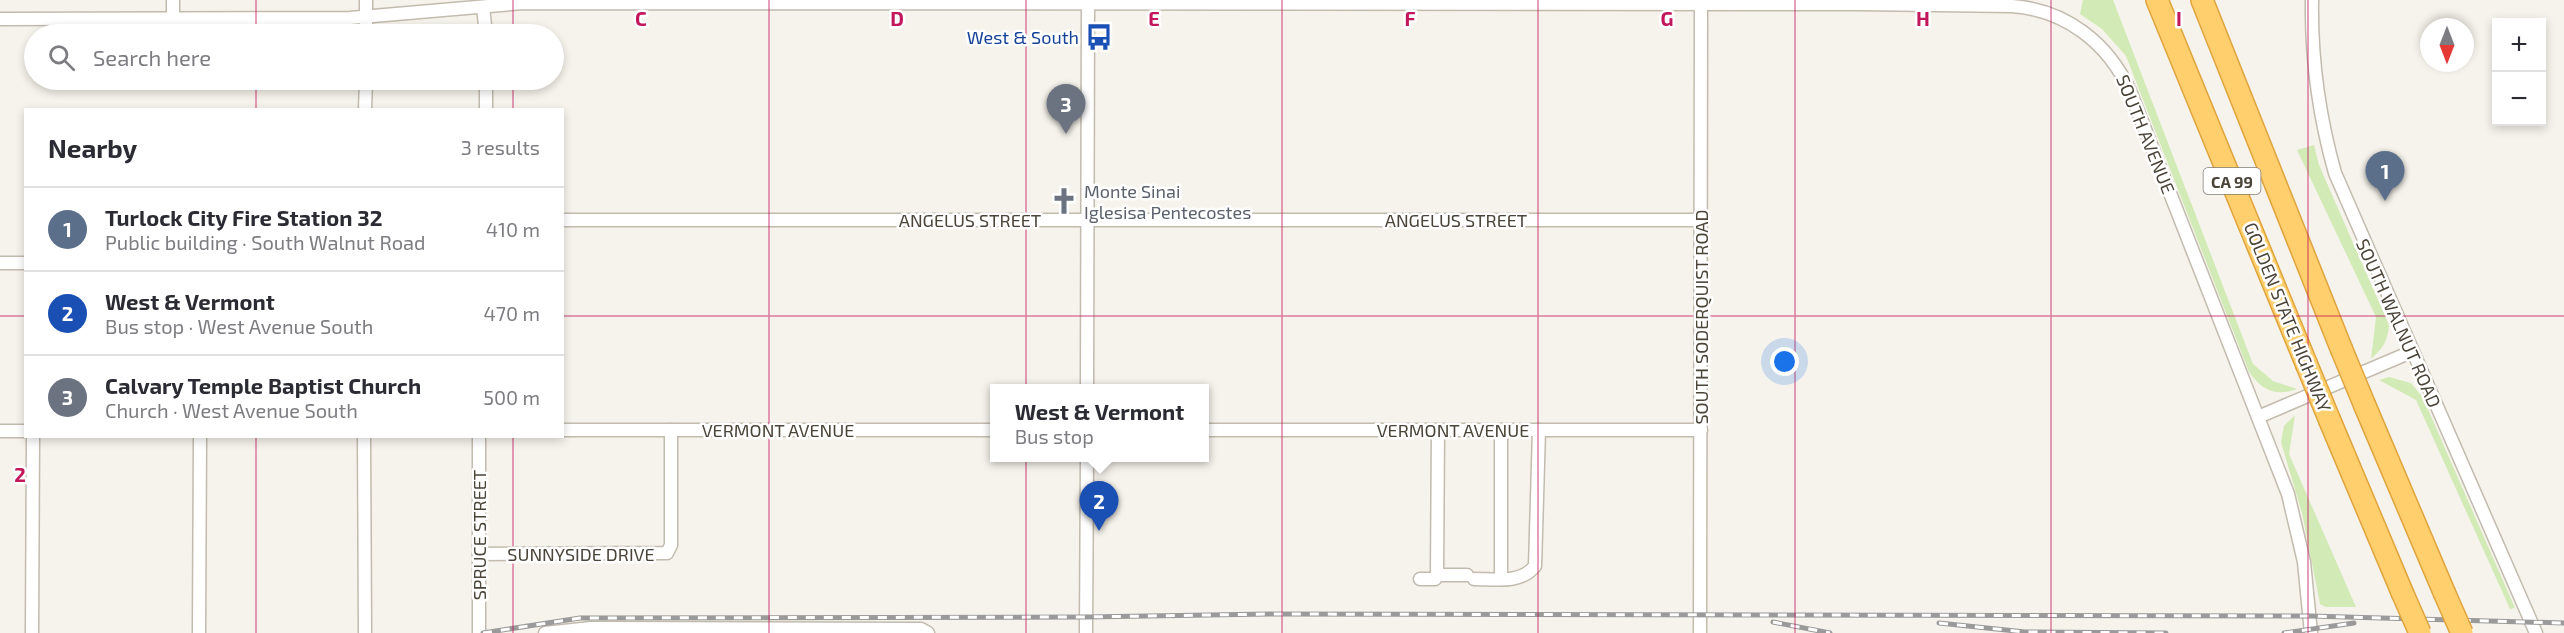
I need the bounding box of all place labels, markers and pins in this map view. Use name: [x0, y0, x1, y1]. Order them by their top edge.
bus stop icon: West & South: [1084, 22, 1114, 52]
place label: West & South: [967, 26, 1079, 48]
pin: 3: [1046, 84, 1086, 134]
pin: 1: [2366, 152, 2404, 201]
place label: Monte Sinai Iglesisa Pentecostes: [1084, 180, 1251, 223]
church icon: Monte Sinai Iglesisa Pentecostes: [1049, 186, 1079, 216]
pin: 2: [1080, 482, 1118, 531]

